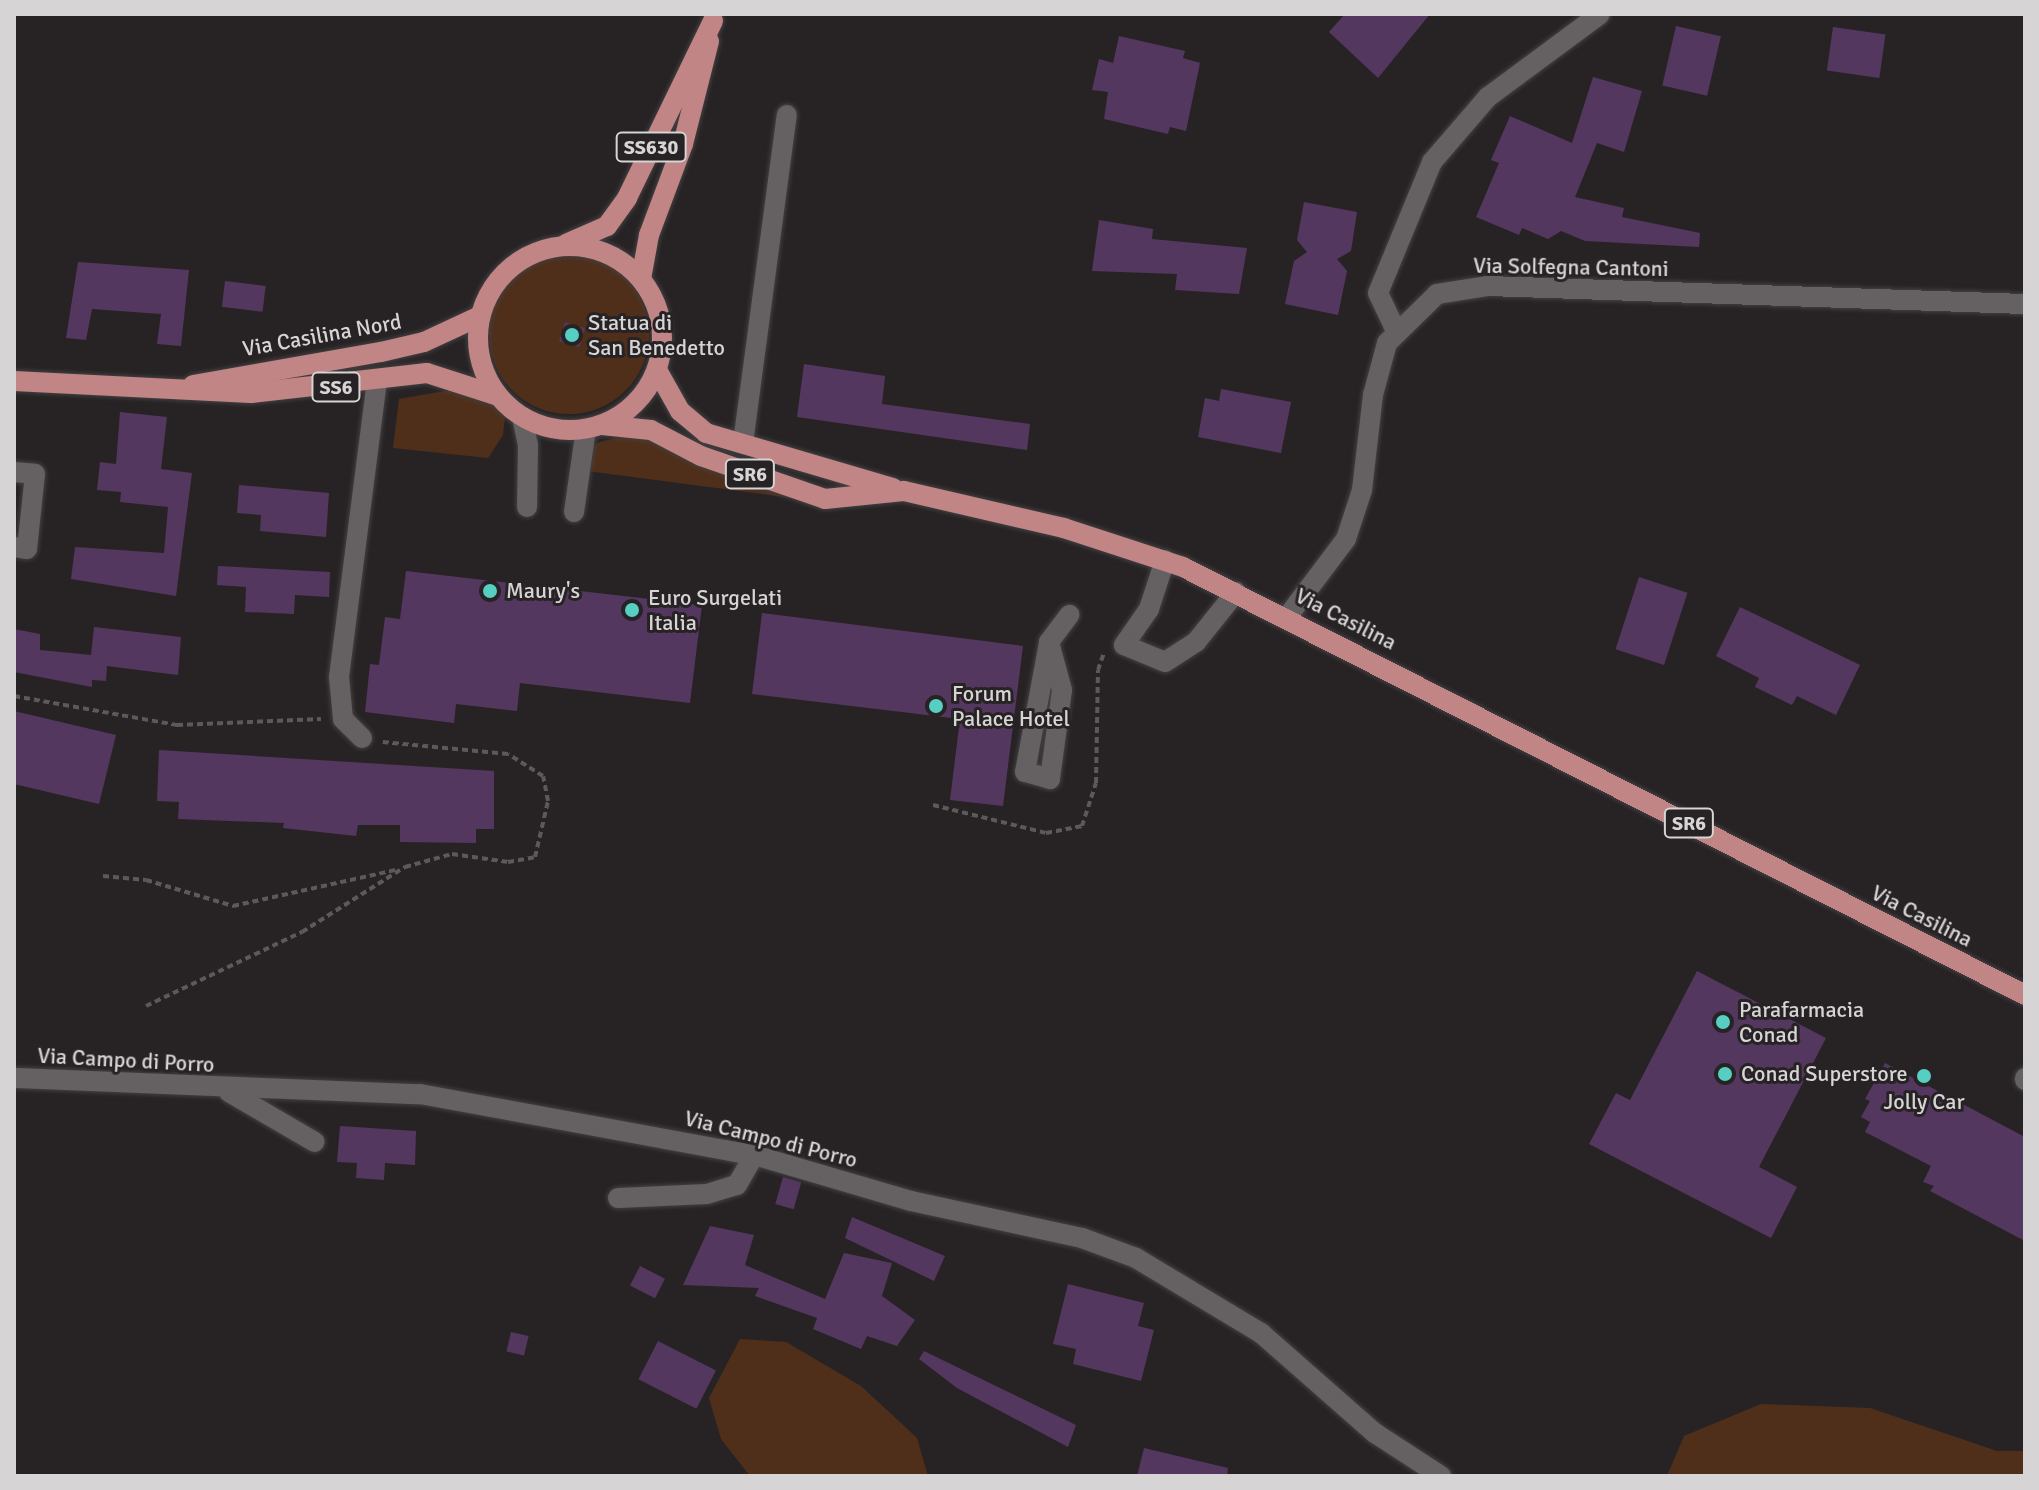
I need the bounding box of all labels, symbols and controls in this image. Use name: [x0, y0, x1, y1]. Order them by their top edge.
road number: SS630: [615, 131, 687, 163]
street label: Via Solfegna Cantoni: [1473, 252, 1669, 282]
street label: Via Casilina Nord: [241, 308, 403, 362]
place label: Statua di San Benedetto: [588, 309, 725, 360]
marker: Statua di San Benedetto: [563, 326, 581, 344]
road number: SS6: [310, 371, 362, 403]
road number: SR6: [724, 458, 776, 490]
place label: Maury's: [506, 578, 580, 604]
marker: Maury's: [481, 582, 499, 600]
street label: Via Casilina: [1291, 582, 1401, 656]
place label: Euro Surgelati Italia: [648, 584, 782, 636]
marker: Euro Surgelati Italia: [623, 601, 641, 619]
place label: Forum Palace Hotel: [952, 680, 1070, 732]
marker: Forum Palace Hotel: [927, 697, 945, 715]
road number: SR6: [1663, 807, 1715, 839]
street label: Via Casilina: [1867, 879, 1977, 953]
place label: Parafarmacia Conad: [1739, 996, 1864, 1048]
marker: Parafarmacia Conad: [1714, 1013, 1732, 1031]
street label: Via Campo di Porro: [37, 1042, 215, 1078]
place label: Conad Superstore: [1741, 1061, 1907, 1087]
marker: Conad Superstore: [1716, 1065, 1734, 1083]
marker: Jolly Car: [1915, 1067, 1933, 1085]
place label: Jolly Car: [1883, 1089, 1965, 1115]
street label: Via Campo di Porro: [682, 1105, 860, 1173]

